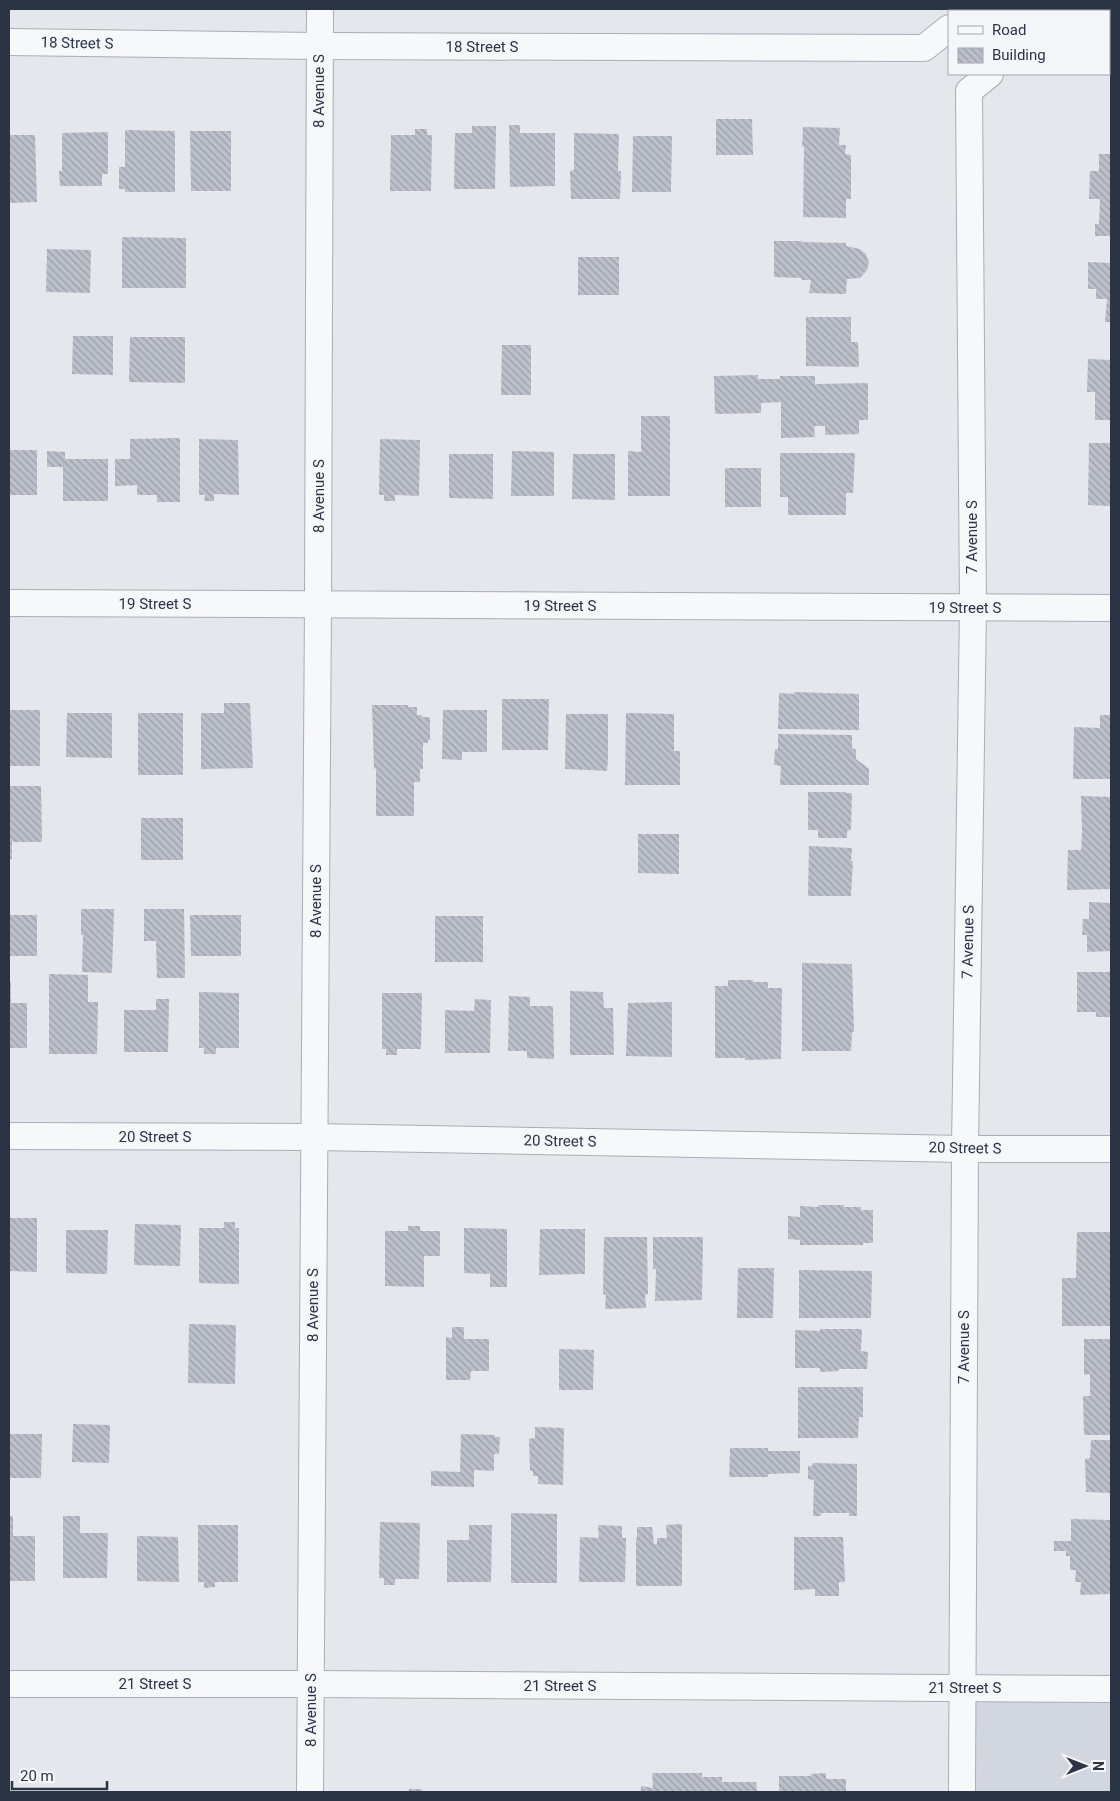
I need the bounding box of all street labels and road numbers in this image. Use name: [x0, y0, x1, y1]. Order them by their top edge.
street label: 18 Street S: [40, 33, 114, 53]
street label: 18 Street S: [446, 38, 518, 56]
street label: 8 Avenue S: [310, 54, 328, 128]
street label: 8 Avenue S: [310, 459, 328, 533]
street label: 7 Avenue S: [963, 500, 981, 574]
street label: 19 Street S: [119, 595, 191, 613]
street label: 19 Street S: [524, 597, 596, 615]
street label: 19 Street S: [929, 599, 1001, 617]
street label: 8 Avenue S: [307, 864, 325, 938]
street label: 7 Avenue S: [958, 905, 978, 979]
street label: 20 Street S: [119, 1128, 191, 1146]
street label: 20 Street S: [523, 1131, 597, 1151]
street label: 20 Street S: [928, 1138, 1002, 1158]
street label: 8 Avenue S: [304, 1268, 322, 1342]
street label: 7 Avenue S: [955, 1310, 973, 1384]
street label: 8 Avenue S: [302, 1673, 320, 1747]
street label: 21 Street S: [119, 1675, 191, 1693]
street label: 21 Street S: [524, 1677, 596, 1695]
street label: 21 Street S: [929, 1679, 1001, 1697]

